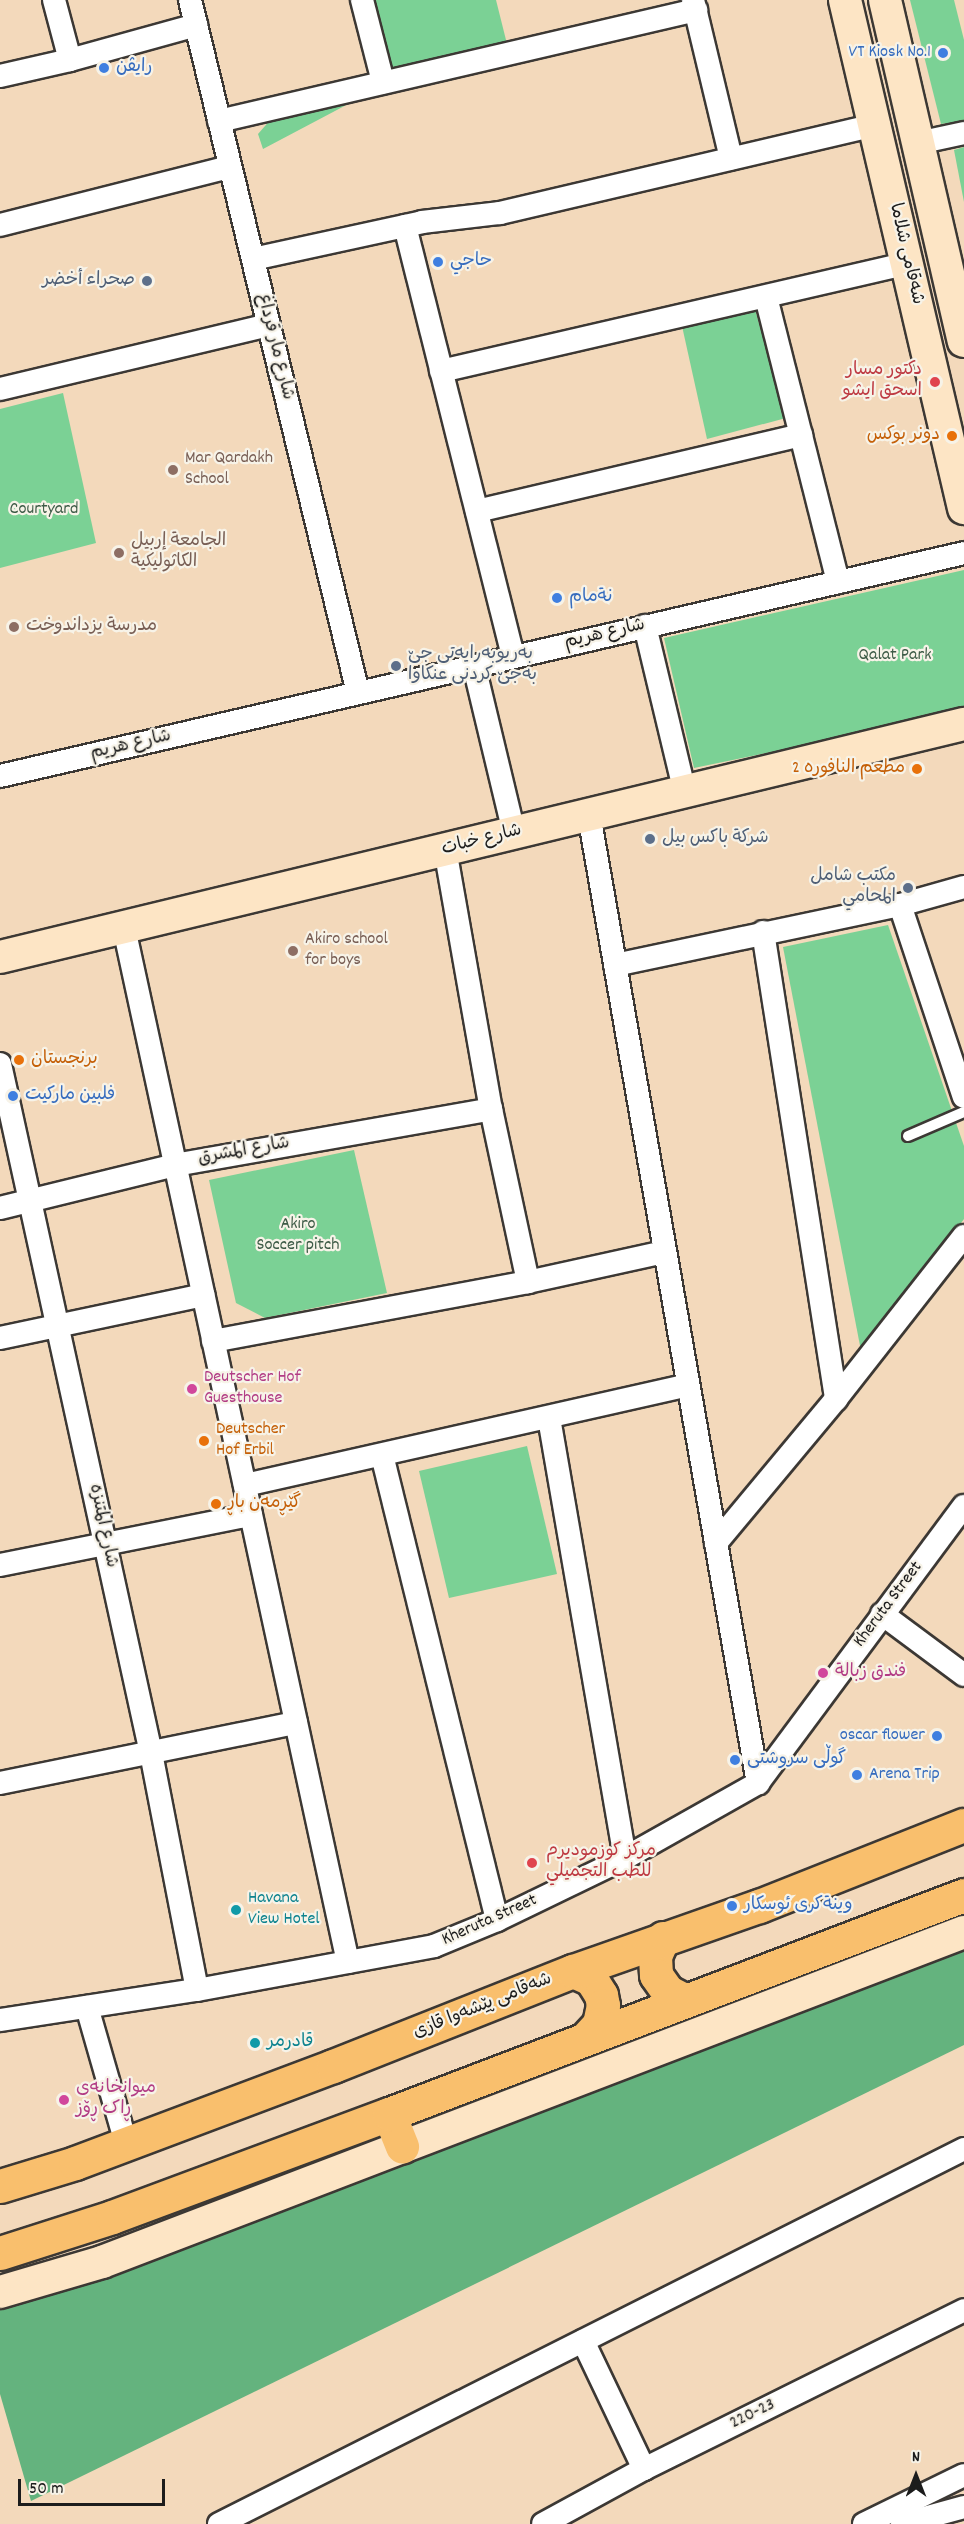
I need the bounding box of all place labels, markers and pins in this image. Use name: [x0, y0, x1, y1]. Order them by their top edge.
place label: VT Kiosk No.1: [848, 42, 931, 64]
marker: VT Kiosk No.1: [936, 46, 950, 60]
place label: رایڤن: [116, 57, 152, 79]
marker: رایڤن: [97, 61, 111, 75]
place label: حاجي: [450, 251, 492, 273]
marker: حاجي: [431, 255, 445, 269]
place label: صحراء أخضر: [42, 270, 135, 292]
marker: صحراء أخضر: [140, 274, 154, 288]
place label: دكتور مسار اسحق ايشو: [843, 361, 922, 404]
marker: دكتور مسار اسحق ايشو: [926, 373, 944, 391]
place label: دونر بوكس: [867, 425, 940, 447]
marker: دونر بوكس: [945, 429, 959, 443]
place label: Mar Qardakh School: [185, 449, 273, 492]
marker: Mar Qardakh School: [166, 463, 180, 477]
place label: الجامعة إربيل الكاثوليكية: [131, 532, 226, 574]
marker: الجامعة إربيل الكاثوليكية: [112, 546, 126, 560]
place label: نةمام: [569, 587, 612, 609]
marker: نةمام: [550, 591, 564, 605]
place label: مدرسة يزداندوخت: [26, 616, 157, 638]
marker: مدرسة يزداندوخت: [7, 620, 21, 634]
place label: بەریوبەرایەتی جێ بەجێ کردنی عنکاوا: [408, 645, 537, 688]
marker: بەریوبەرایەتی جێ بەجێ کردنی عنکاوا: [389, 659, 403, 673]
place label: مطعم النافوره 2: [792, 758, 905, 780]
marker: مطعم النافوره 2: [910, 762, 924, 776]
place label: شركة باكس بيل: [662, 828, 769, 850]
marker: شركة باكس بيل: [643, 832, 657, 846]
place label: مكتب شامل المحامي: [810, 867, 896, 910]
marker: مكتب شامل المحامي: [901, 881, 915, 895]
place label: Akiro school for boys: [305, 930, 388, 972]
marker: Akiro school for boys: [286, 944, 300, 958]
place label: برنجستان: [31, 1049, 98, 1071]
marker: برنجستان: [12, 1053, 26, 1067]
place label: فلبين ماركيت: [25, 1085, 115, 1107]
marker: فلبين ماركيت: [6, 1089, 20, 1103]
place label: Deutscher Hof Guesthouse: [204, 1368, 301, 1410]
marker: Deutscher Hof Guesthouse: [185, 1382, 199, 1396]
place label: Deutscher Hof Erbil: [216, 1420, 285, 1462]
marker: Deutscher Hof Erbil: [197, 1434, 211, 1448]
place label: گێڕمەن باڕ: [228, 1493, 301, 1515]
marker: گێڕمەن باڕ: [209, 1497, 223, 1511]
place label: فندق زبالة: [835, 1662, 906, 1684]
marker: فندق زبالة: [816, 1666, 830, 1680]
place label: oscar flower: [840, 1725, 925, 1747]
marker: oscar flower: [930, 1729, 944, 1743]
place label: گوڵی سروشتی: [747, 1749, 846, 1771]
marker: گوڵی سروشتی: [728, 1753, 742, 1767]
place label: Arena Trip: [869, 1764, 940, 1786]
marker: Arena Trip: [850, 1768, 864, 1782]
place label: مركز كوزموديرم للطب التجميلي: [546, 1842, 656, 1884]
marker: مركز كوزموديرم للطب التجميلي: [523, 1854, 541, 1872]
place label: Havana View Hotel: [248, 1889, 320, 1932]
place label: وينةكرى ئوسكار: [744, 1895, 853, 1917]
marker: وينةكرى ئوسكار: [725, 1899, 739, 1913]
marker: Havana View Hotel: [229, 1903, 243, 1917]
place label: قادرمر: [267, 2032, 313, 2054]
marker: قادرمر: [248, 2036, 262, 2050]
place label: میوانخانەی ڕاک ڕۆز: [76, 2079, 156, 2122]
marker: میوانخانەی ڕاک ڕۆز: [57, 2093, 71, 2107]

